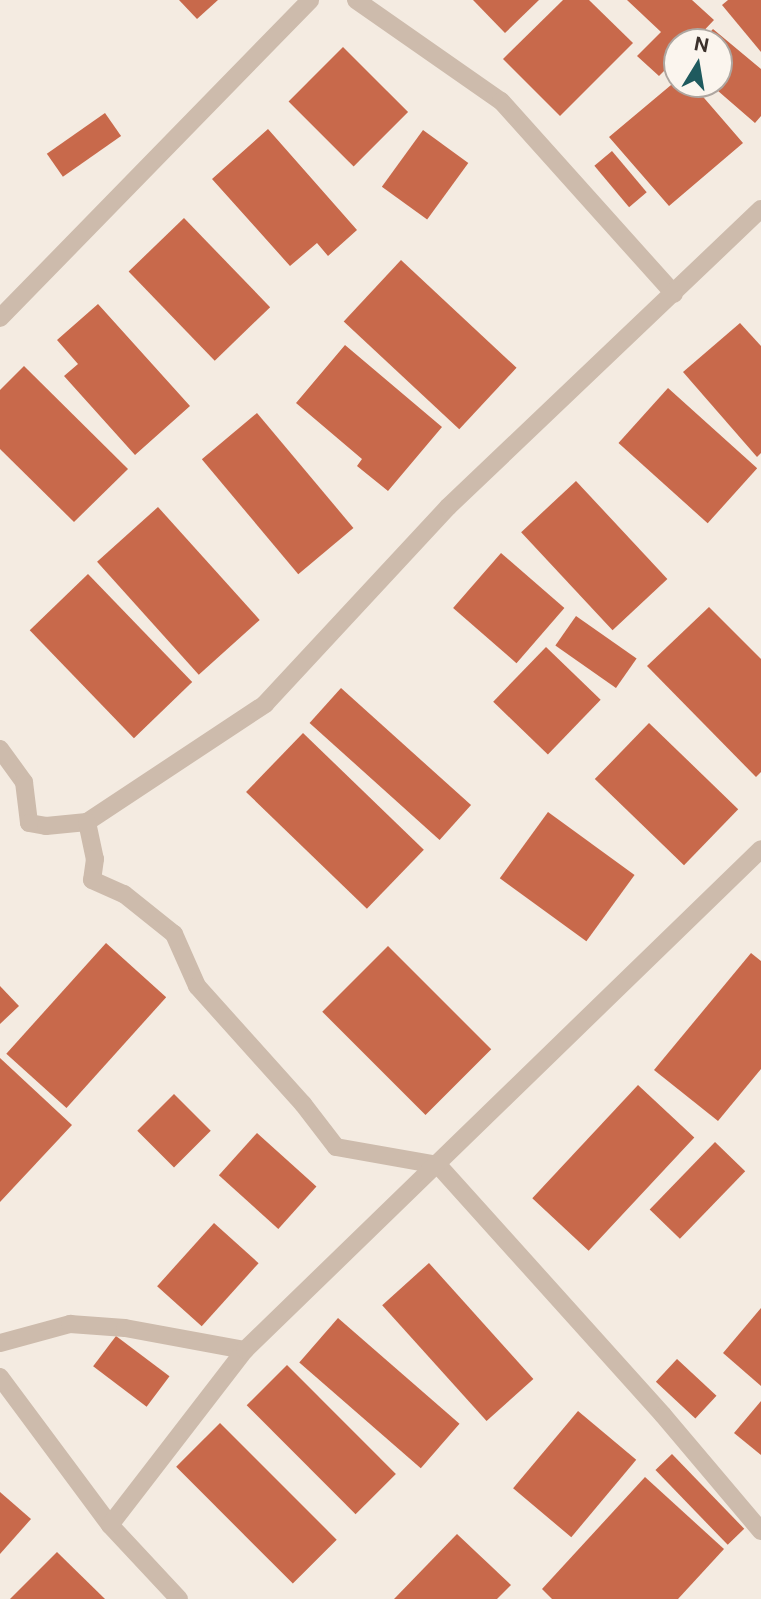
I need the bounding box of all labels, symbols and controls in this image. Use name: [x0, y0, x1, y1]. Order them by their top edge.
north arrow: [663, 28, 733, 98]
text: N: [692, 32, 711, 57]

